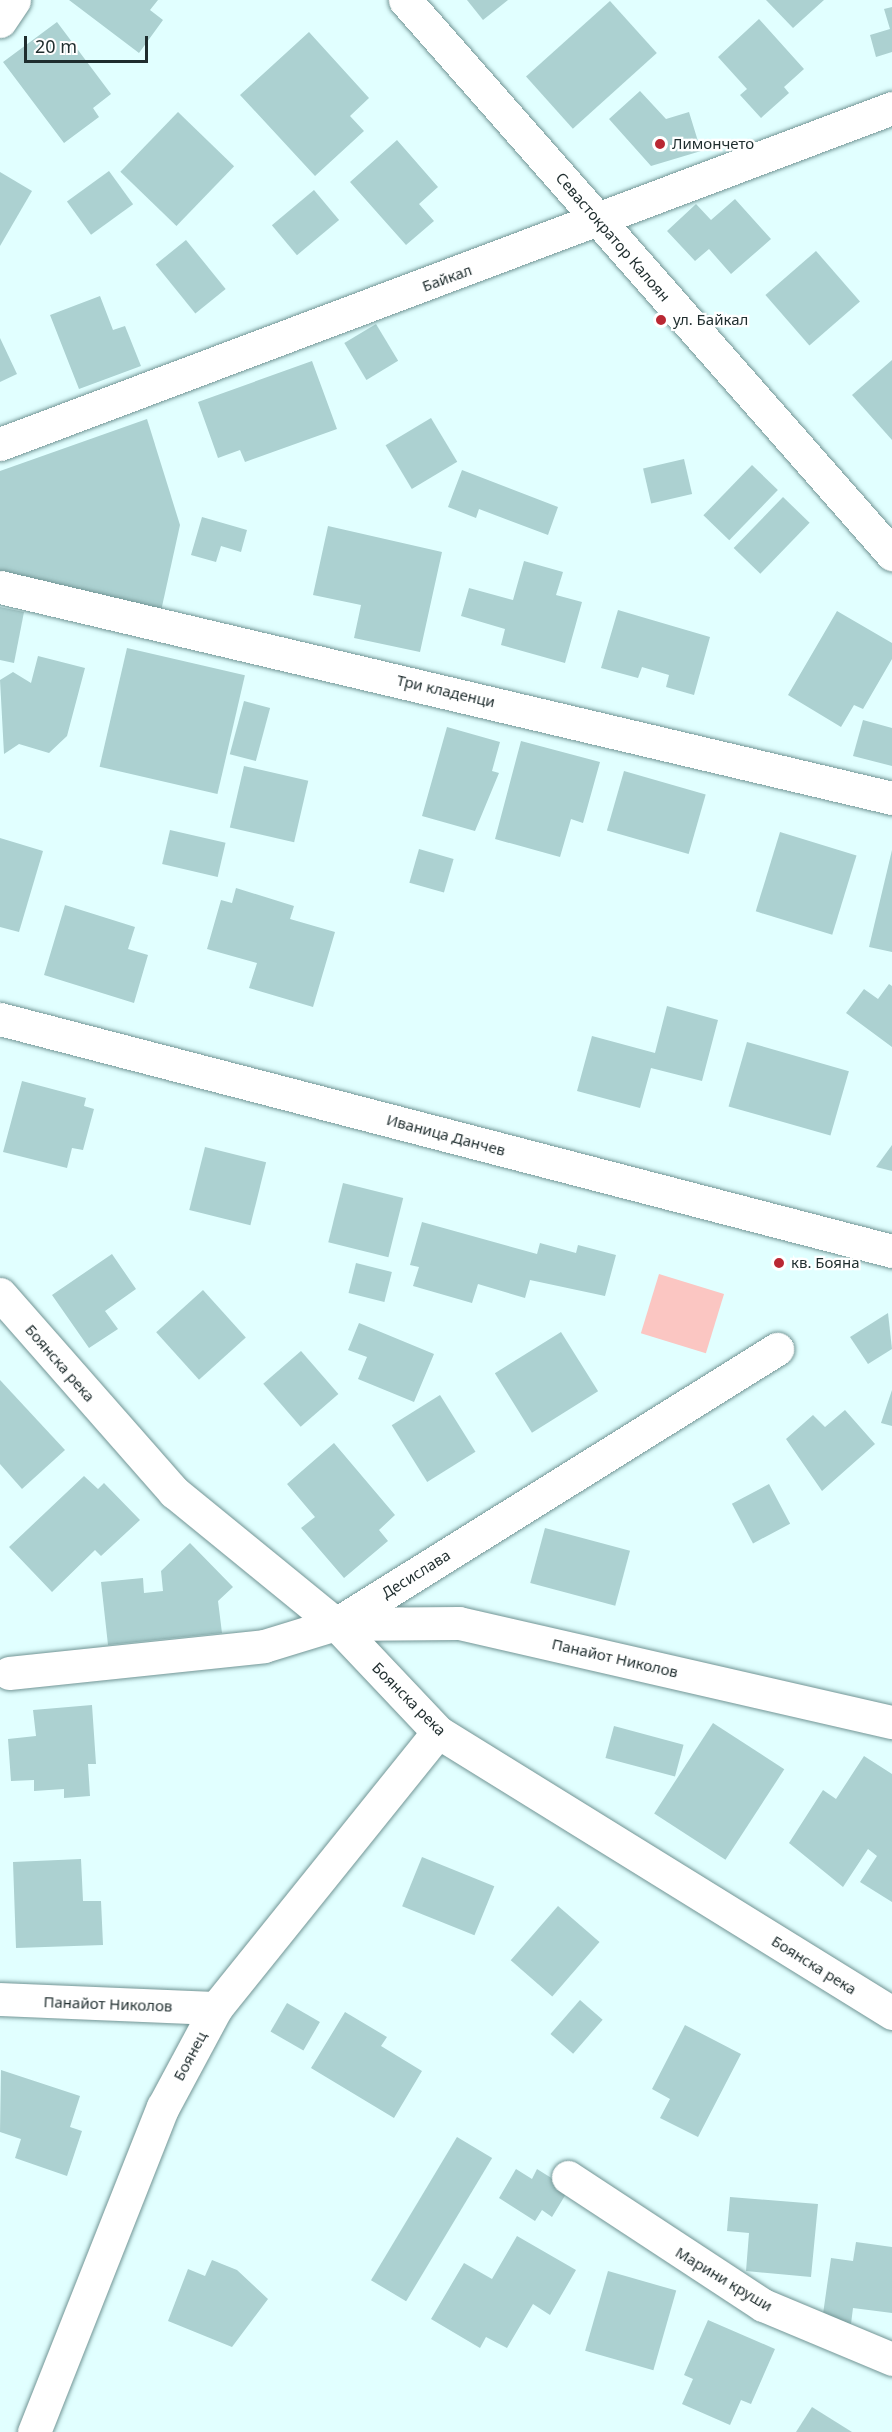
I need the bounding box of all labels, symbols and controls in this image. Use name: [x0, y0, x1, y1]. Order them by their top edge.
scale bar: [27, 24, 152, 62]
text: 20 m: [35, 34, 77, 58]
place label: Лимончето: [672, 135, 754, 153]
marker: Лимончето: [653, 137, 667, 151]
street label: Севастократор Калоян: [552, 169, 674, 305]
street label: Байкал: [420, 261, 474, 295]
place label: ул. Байкал: [673, 311, 748, 329]
marker: ул. Байкал: [654, 313, 668, 327]
street label: Три кладенци: [395, 671, 497, 711]
street label: Иваница Данчев: [385, 1111, 507, 1159]
place label: кв. Бояна: [791, 1254, 860, 1272]
marker: кв. Бояна: [772, 1256, 786, 1270]
street label: Боянска река: [22, 1321, 98, 1405]
street label: Десислава: [378, 1546, 454, 1602]
street label: Панайот Николов: [550, 1635, 680, 1681]
street label: Боянска река: [369, 1659, 449, 1739]
street label: Боянска река: [768, 1932, 860, 1998]
street label: Панайот Николов: [43, 1993, 173, 2015]
street label: Боянец: [170, 2028, 210, 2084]
street label: Марини круши: [672, 2243, 776, 2315]

